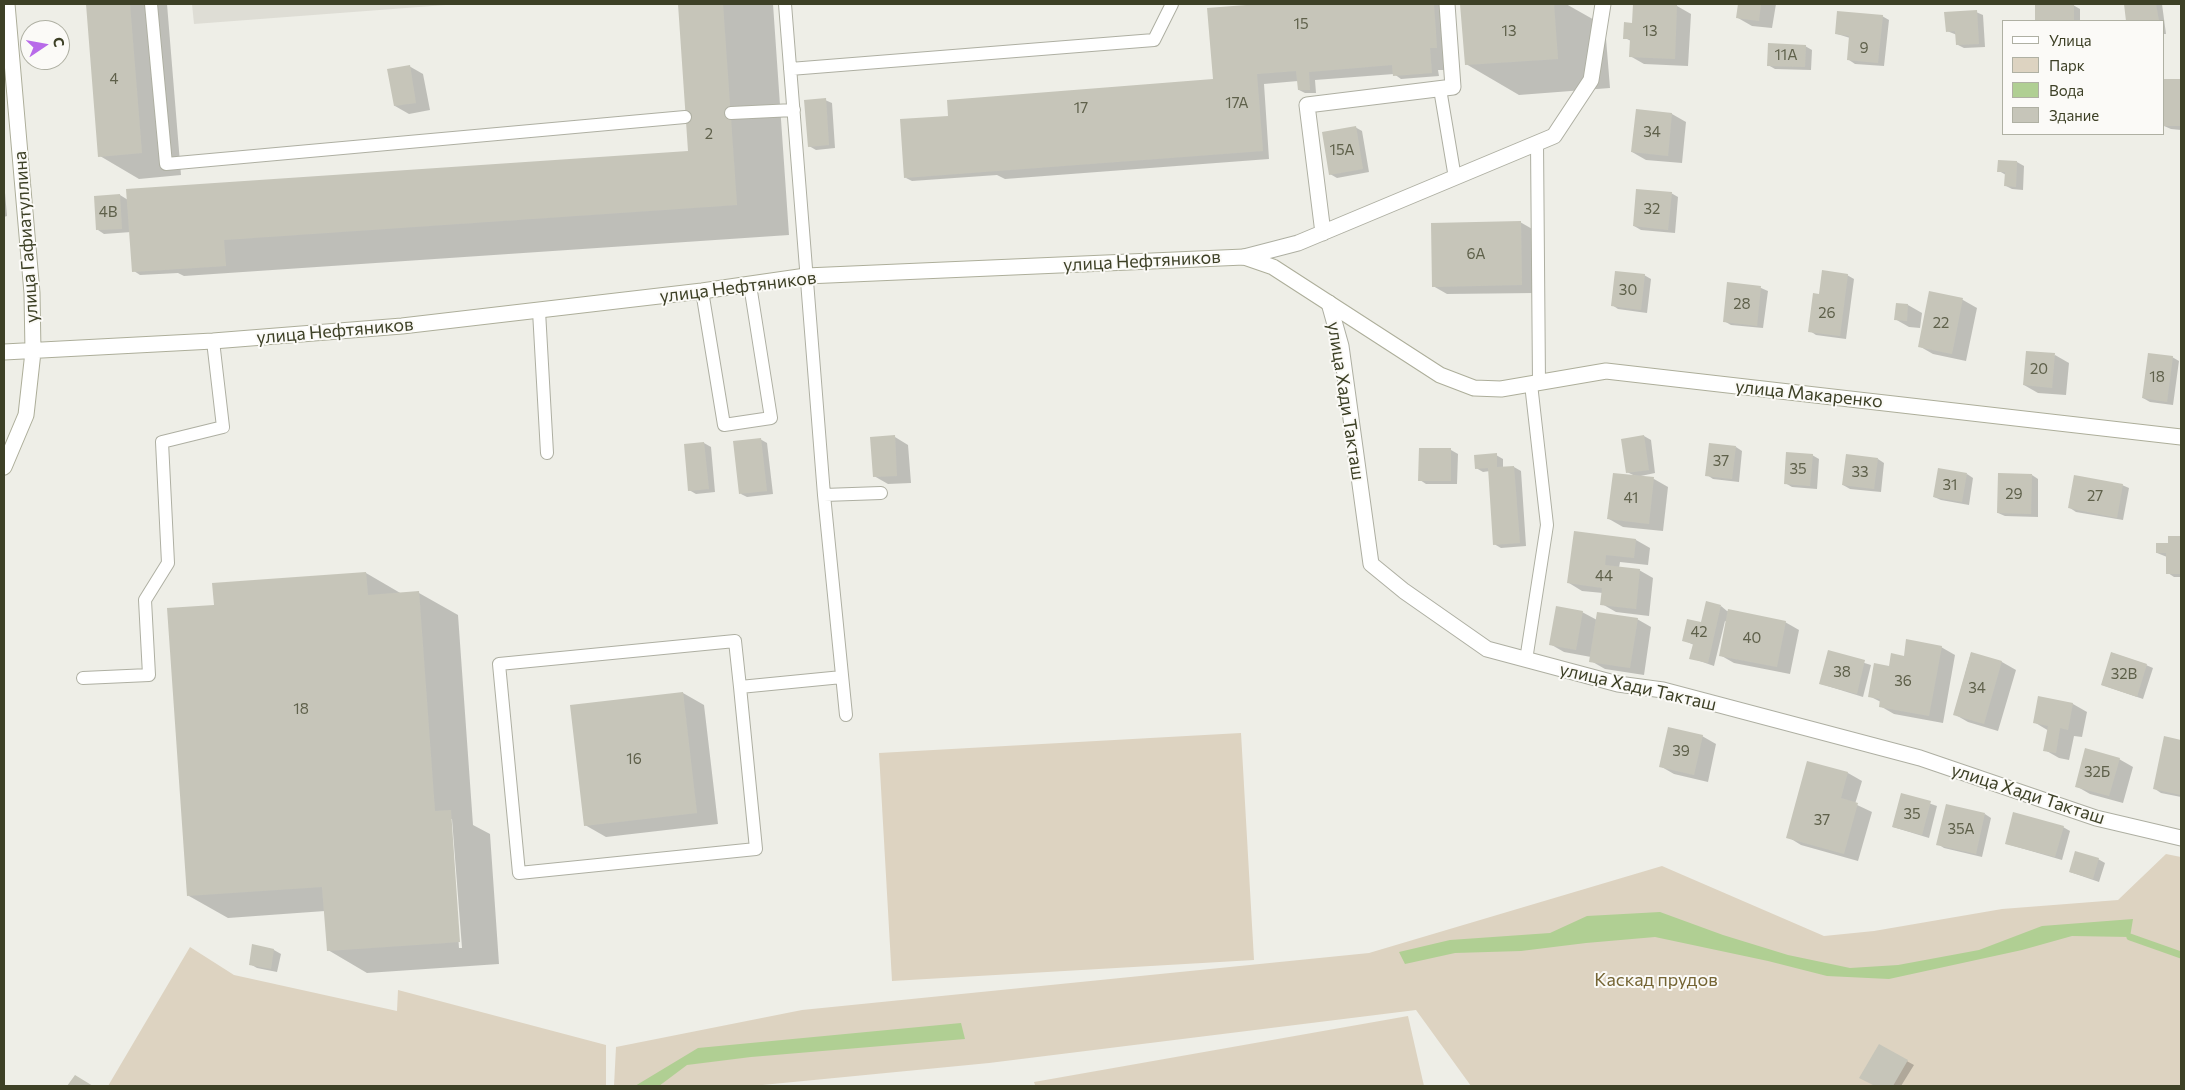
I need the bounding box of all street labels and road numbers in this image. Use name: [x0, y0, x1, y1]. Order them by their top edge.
street label: улица Гафиатуллина: [9, 150, 43, 324]
street label: улица Нефтяников: [1063, 246, 1221, 276]
street label: улица Нефтяников: [658, 267, 818, 307]
street label: улица Нефтяников: [255, 313, 415, 349]
street label: улица Хади Такташ: [1323, 320, 1369, 482]
street label: улица Макаренко: [1734, 376, 1884, 412]
street label: улица Хади Такташ: [1558, 658, 1718, 716]
street label: улица Хади Такташ: [1948, 759, 2108, 829]

